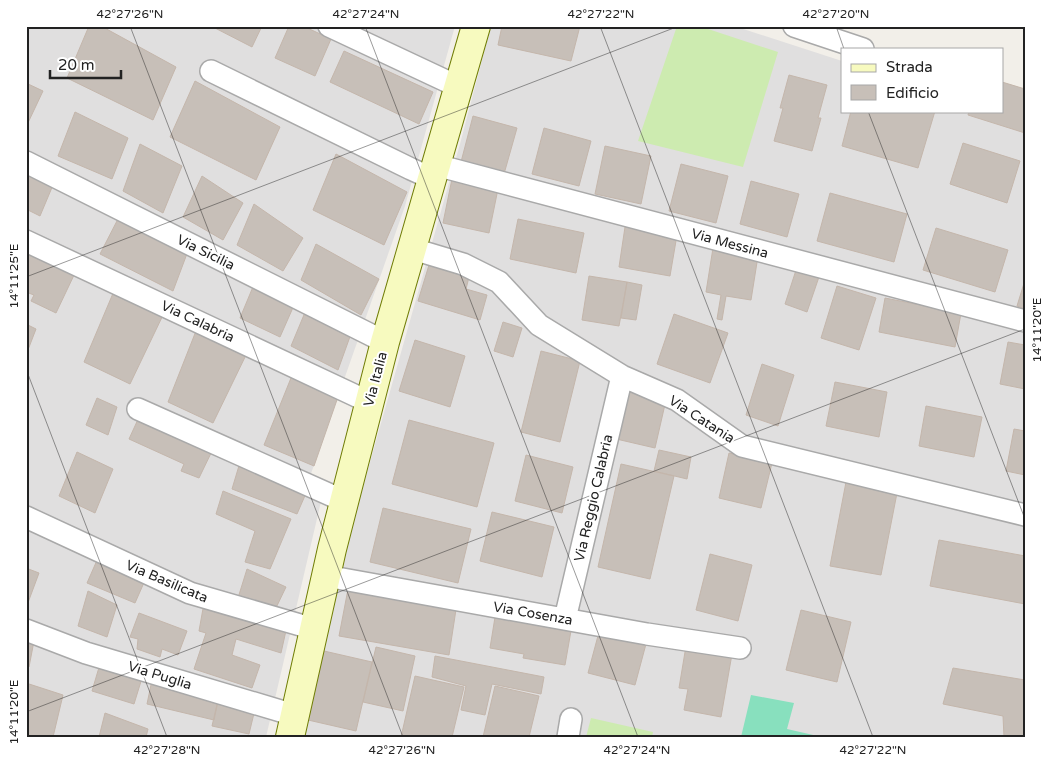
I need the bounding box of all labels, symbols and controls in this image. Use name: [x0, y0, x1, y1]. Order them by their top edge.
text: 42°27'26"N: [97, 7, 164, 21]
text: 42°27'24"N: [333, 7, 400, 21]
text: 42°27'22"N: [568, 7, 635, 21]
text: 42°27'20"N: [803, 7, 870, 21]
scale bar: [50, 48, 121, 80]
legend: [841, 48, 1004, 112]
text: 20 m: [58, 56, 95, 74]
text: Strada: [886, 58, 933, 76]
text: Edificio: [886, 84, 939, 102]
street label: Via Messina: [689, 225, 770, 262]
street label: Via Sicilia: [174, 231, 238, 274]
text: 14°11'25"E: [7, 243, 21, 309]
street label: Via Calabria: [158, 297, 237, 346]
text: 14°11'20"E: [1030, 297, 1044, 363]
street label: Via Italia: [360, 350, 391, 409]
street label: Via Catania: [666, 392, 738, 447]
street label: Via Reggio Calabria: [571, 433, 616, 563]
street label: Via Basilicata: [123, 557, 210, 606]
street label: Via Cosenza: [492, 598, 574, 629]
street label: Via Puglia: [126, 658, 194, 693]
text: 14°11'20"E: [7, 679, 21, 745]
text: 42°27'28"N: [134, 743, 201, 757]
text: 42°27'26"N: [369, 743, 436, 757]
text: 42°27'24"N: [604, 743, 671, 757]
text: 42°27'22"N: [840, 743, 907, 757]

